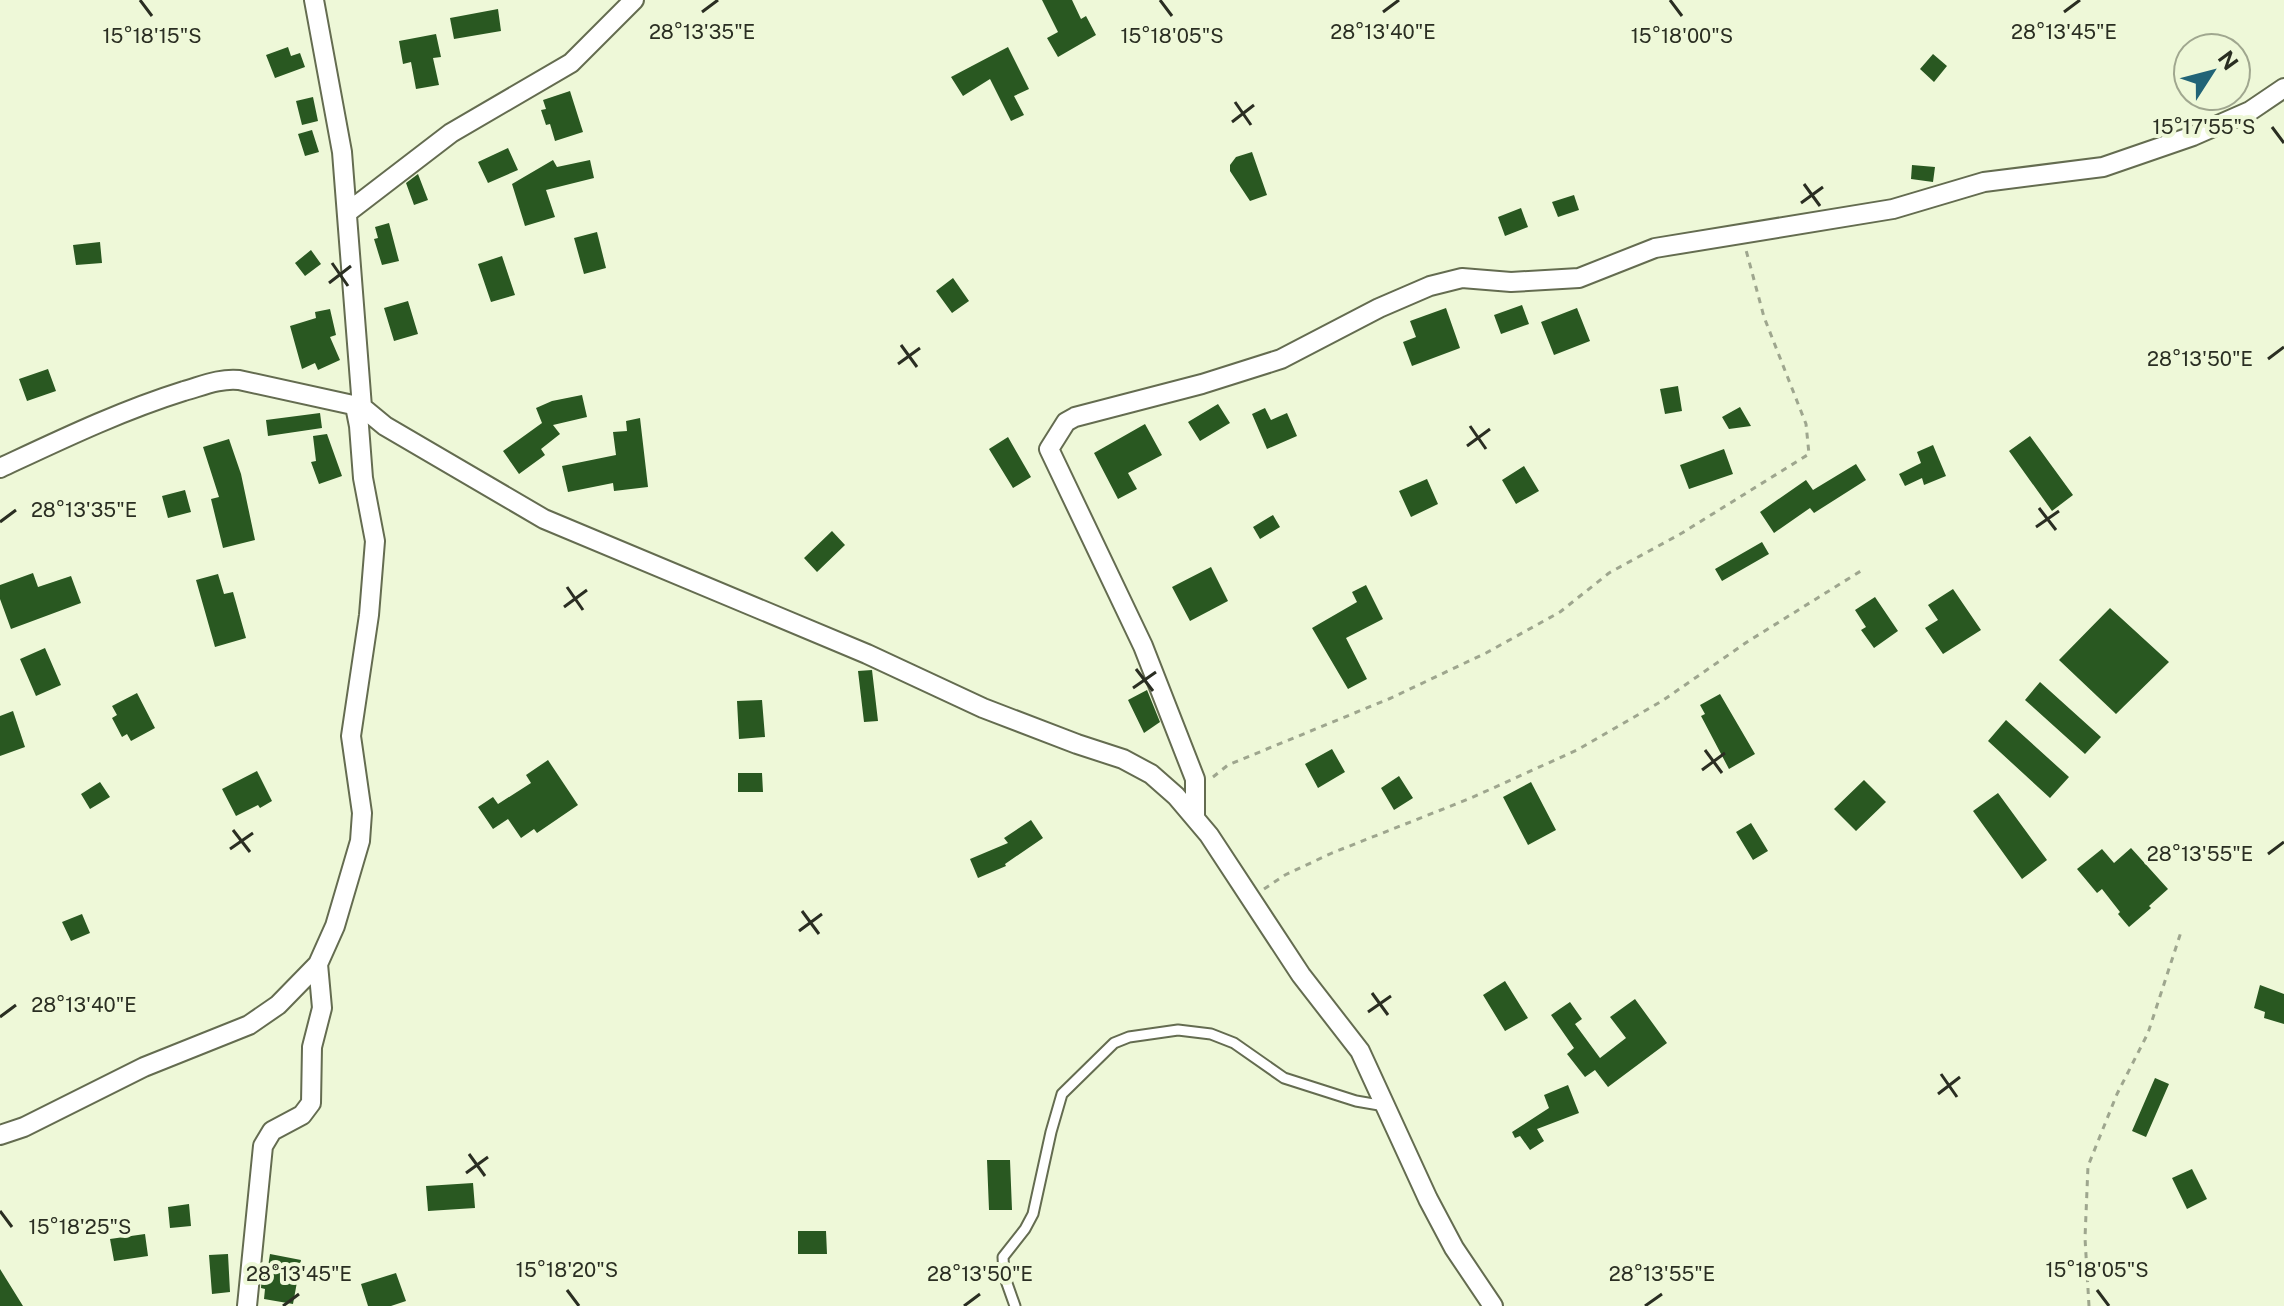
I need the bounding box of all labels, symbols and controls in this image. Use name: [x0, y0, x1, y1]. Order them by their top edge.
text: 28°13'35"E: [649, 20, 755, 44]
text: 28°13'40"E: [1330, 20, 1436, 44]
text: 28°13'45"E: [2011, 20, 2117, 44]
text: 15°18'15"S: [102, 24, 202, 48]
text: 15°18'05"S: [1120, 24, 1224, 48]
text: 15°18'00"S: [1631, 24, 1733, 48]
north arrow: [2172, 32, 2252, 112]
text: N: [2213, 46, 2244, 75]
text: 15°17'55"S: [2153, 115, 2255, 139]
text: 28°13'50"E: [2147, 347, 2253, 371]
text: 28°13'35"E: [31, 498, 137, 522]
text: 28°13'55"E: [2147, 842, 2253, 866]
text: 28°13'40"E: [31, 993, 137, 1017]
text: 15°18'25"S: [29, 1215, 131, 1239]
text: 15°18'20"S: [516, 1258, 618, 1282]
text: 15°18'05"S: [2045, 1258, 2149, 1282]
text: 28°13'45"E: [246, 1262, 352, 1286]
text: 28°13'50"E: [927, 1262, 1033, 1286]
text: 28°13'55"E: [1609, 1262, 1715, 1286]

